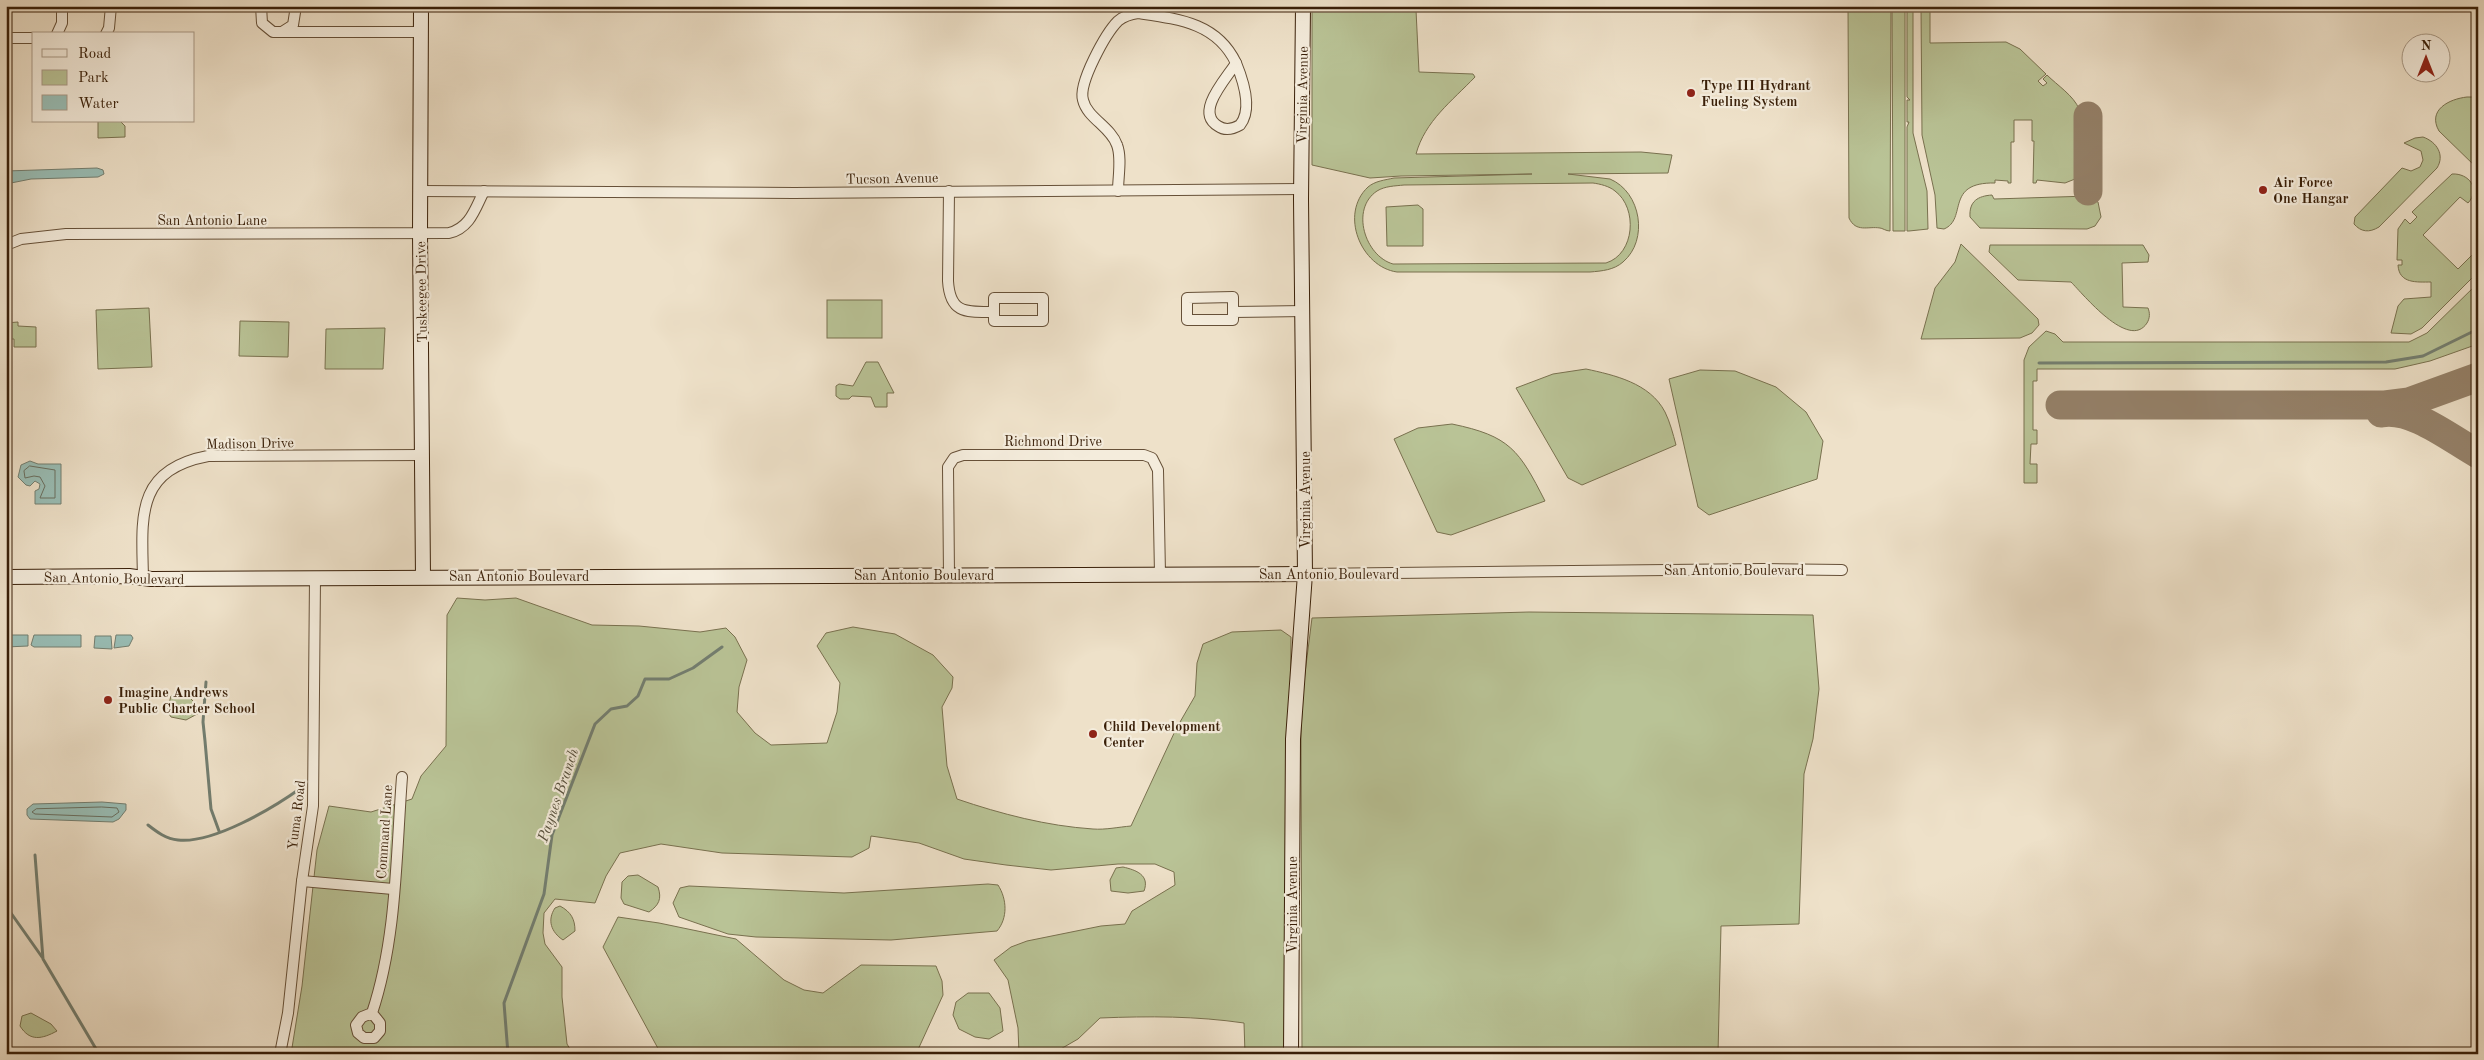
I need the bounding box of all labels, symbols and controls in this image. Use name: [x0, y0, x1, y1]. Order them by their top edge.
legend: [32, 32, 195, 122]
north arrow: [2402, 32, 2452, 82]
text: N: [2421, 39, 2432, 53]
street label: Virginia Avenue: [1295, 46, 1311, 144]
text: Road: [78, 47, 112, 62]
text: Park: [78, 71, 109, 86]
place label: Type III Hydrant Fueling System: [1701, 79, 1811, 109]
marker: Type III Hydrant Fueling System: [1685, 87, 1697, 99]
text: Water: [78, 97, 119, 112]
street label: Tucson Avenue: [846, 171, 938, 187]
place label: Air Force One Hangar: [2273, 176, 2349, 206]
marker: Air Force One Hangar: [2257, 184, 2269, 196]
street label: San Antonio Lane: [157, 214, 267, 228]
street label: Tuskeegee Drive: [414, 241, 430, 343]
street label: Richmond Drive: [1004, 435, 1102, 449]
street label: Madison Drive: [206, 436, 294, 452]
street label: Virginia Avenue: [1299, 451, 1313, 549]
street label: San Antonio Boulevard: [1664, 564, 1804, 578]
street label: San Antonio Boulevard: [1259, 568, 1399, 582]
street label: San Antonio Boulevard: [854, 569, 994, 583]
street label: San Antonio Boulevard: [449, 570, 589, 584]
street label: San Antonio Boulevard: [44, 571, 184, 587]
place label: Imagine Andrews Public Charter School: [118, 686, 255, 716]
marker: Imagine Andrews Public Charter School: [102, 694, 114, 706]
place label: Child Development Center: [1103, 720, 1221, 750]
marker: Child Development Center: [1087, 728, 1099, 740]
water label: Paynes Branch: [536, 747, 582, 845]
street label: Yuma Road: [286, 779, 308, 851]
street label: Command Lane: [375, 784, 395, 880]
street label: Virginia Avenue: [1286, 856, 1300, 954]

